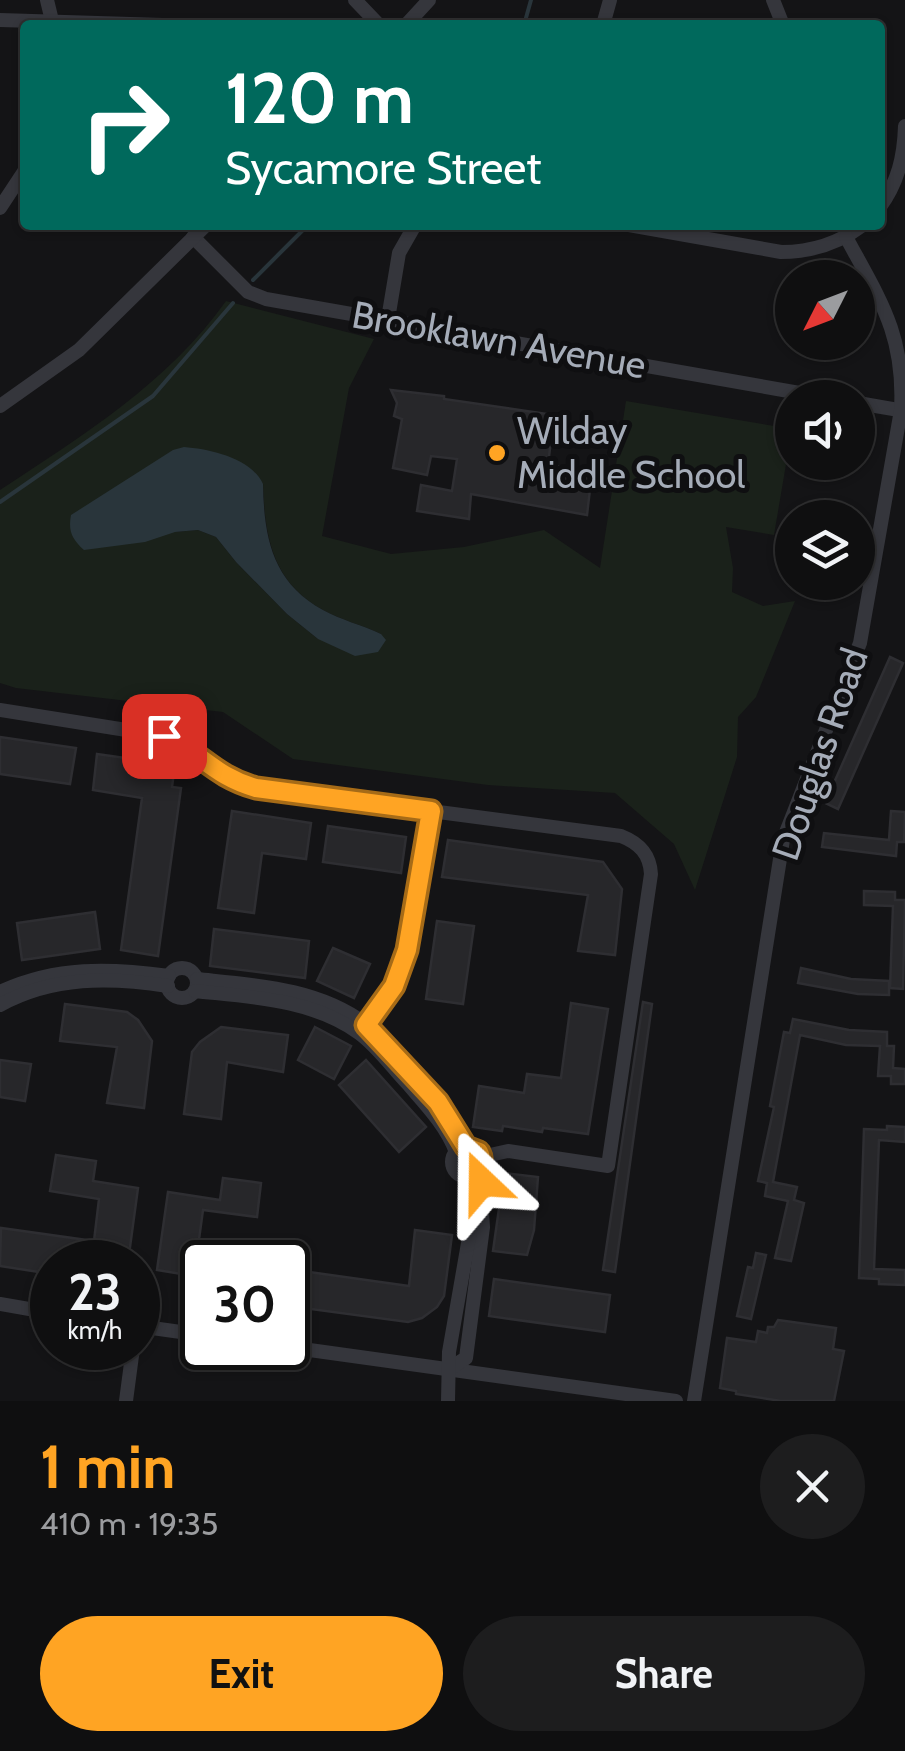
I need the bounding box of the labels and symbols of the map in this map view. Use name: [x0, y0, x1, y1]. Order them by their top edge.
north arrow: [775, 260, 875, 360]
street label: Brooklawn Avenue: [349, 291, 650, 388]
place label: Wilday Middle School: [517, 407, 745, 498]
marker: Wilday Middle School: [486, 442, 508, 464]
street label: Douglas Road: [761, 642, 878, 866]
pin: [122, 694, 207, 779]
position arrow: [430, 1130, 534, 1234]
speed limit sign: 30: [180, 1240, 310, 1370]

